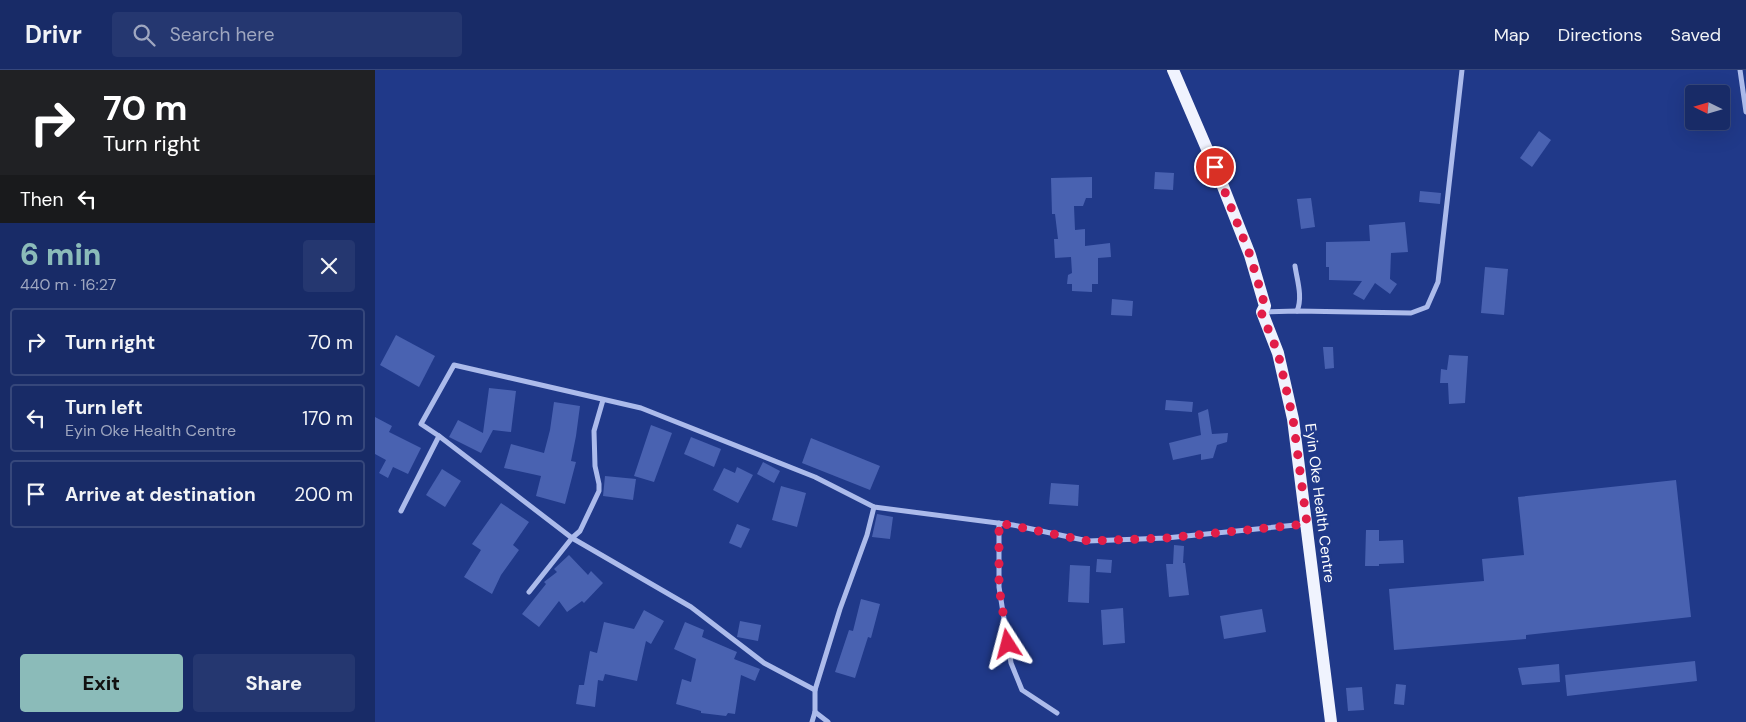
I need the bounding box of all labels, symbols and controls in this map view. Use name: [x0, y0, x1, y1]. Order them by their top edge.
search box: [112, 12, 462, 57]
text: Drivr: [25, 19, 82, 50]
icon: search: [130, 21, 158, 49]
text: Search here: [170, 22, 275, 47]
text: Map: [1494, 23, 1530, 47]
text: Directions: [1558, 23, 1643, 47]
text: Saved: [1671, 23, 1721, 47]
text: 70 m: [103, 85, 187, 131]
north arrow: [1685, 85, 1730, 130]
map controls: [1685, 85, 1730, 130]
icon: right: [20, 90, 85, 155]
text: Turn right: [103, 129, 200, 158]
pin: [1194, 146, 1236, 188]
icon: arrive: [1201, 153, 1229, 181]
icon: left: [73, 185, 101, 213]
text: Then: [20, 187, 63, 212]
text: 6 min: [20, 235, 101, 274]
button: close: [303, 240, 355, 292]
text: 440 m · 16:27: [20, 274, 116, 295]
icon: right: [22, 328, 50, 356]
text: Turn right: [65, 330, 155, 355]
text: 70 m: [308, 330, 353, 355]
text: Turn left: [65, 395, 143, 420]
icon: left: [22, 404, 50, 432]
text: 170 m: [302, 406, 353, 431]
text: Eyin Oke Health Centre: [65, 420, 236, 441]
street label: Eyin Oke Health Centre: [1300, 422, 1340, 584]
icon: arrive: [22, 480, 50, 508]
text: Arrive at destination: [65, 482, 256, 507]
text: 200 m: [294, 482, 353, 507]
position arrow: [981, 617, 1033, 669]
button: Exit: [20, 654, 183, 712]
button: Share: [193, 654, 355, 712]

